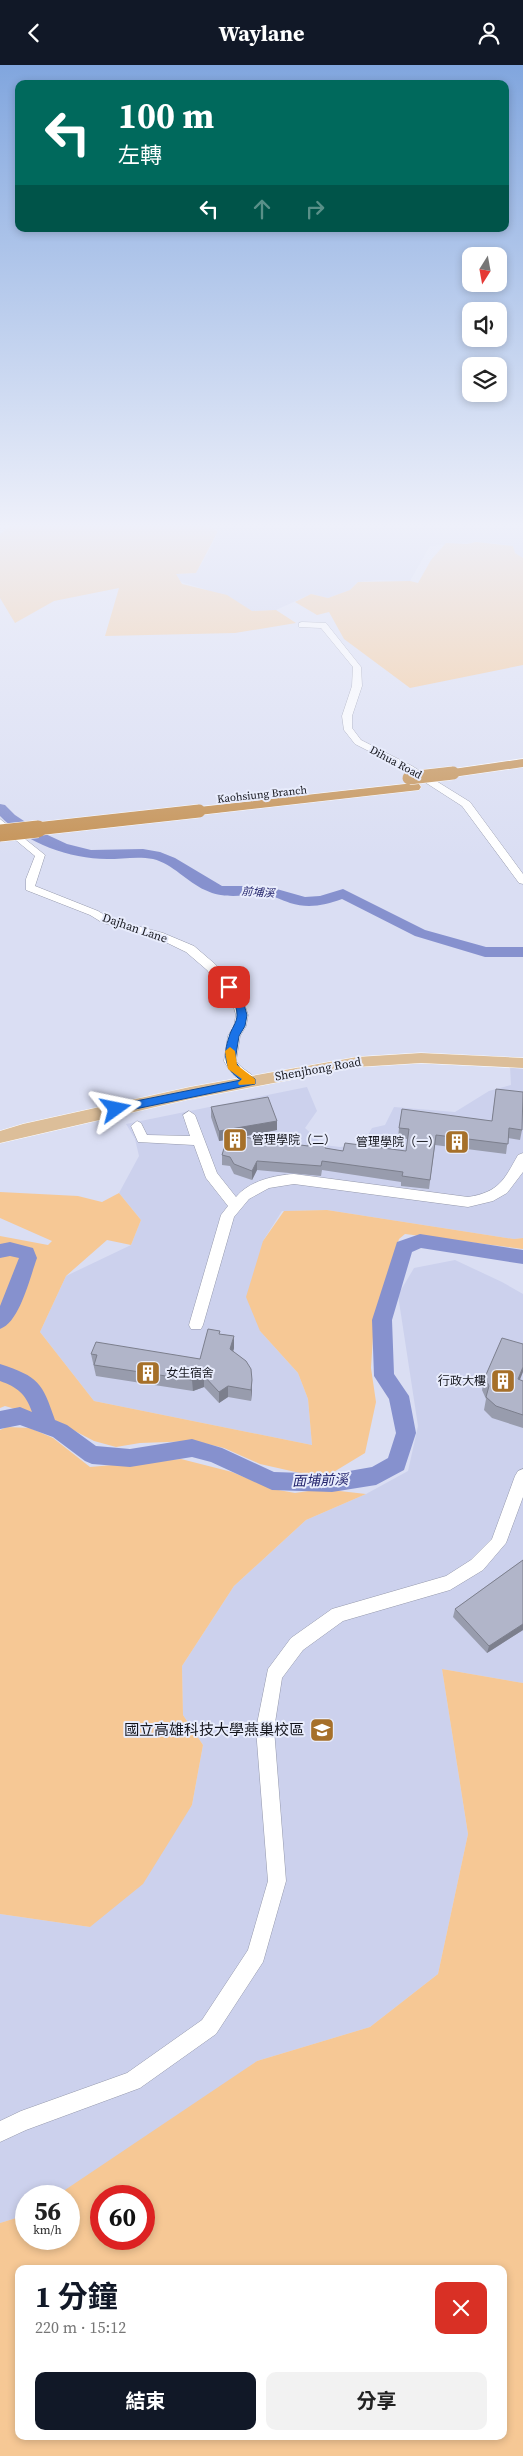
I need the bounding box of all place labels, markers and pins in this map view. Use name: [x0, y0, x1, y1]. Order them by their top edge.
pin: [208, 966, 250, 1008]
building icon: 管理學院（二）: [222, 1127, 248, 1153]
building icon: 管理學院（一）: [444, 1129, 470, 1155]
place label: 管理學院（二）: [252, 1132, 336, 1148]
place label: 管理學院（一）: [356, 1134, 440, 1150]
building icon: 女生宿舍: [135, 1360, 161, 1386]
place label: 女生宿舍: [166, 1365, 214, 1381]
building icon: 行政大樓: [490, 1368, 516, 1394]
place label: 行政大樓: [438, 1373, 486, 1389]
school or university icon: 國立高雄科技大學燕巢校區: [309, 1717, 335, 1743]
place label: 國立高雄科技大學燕巢校區: [124, 1719, 304, 1740]

